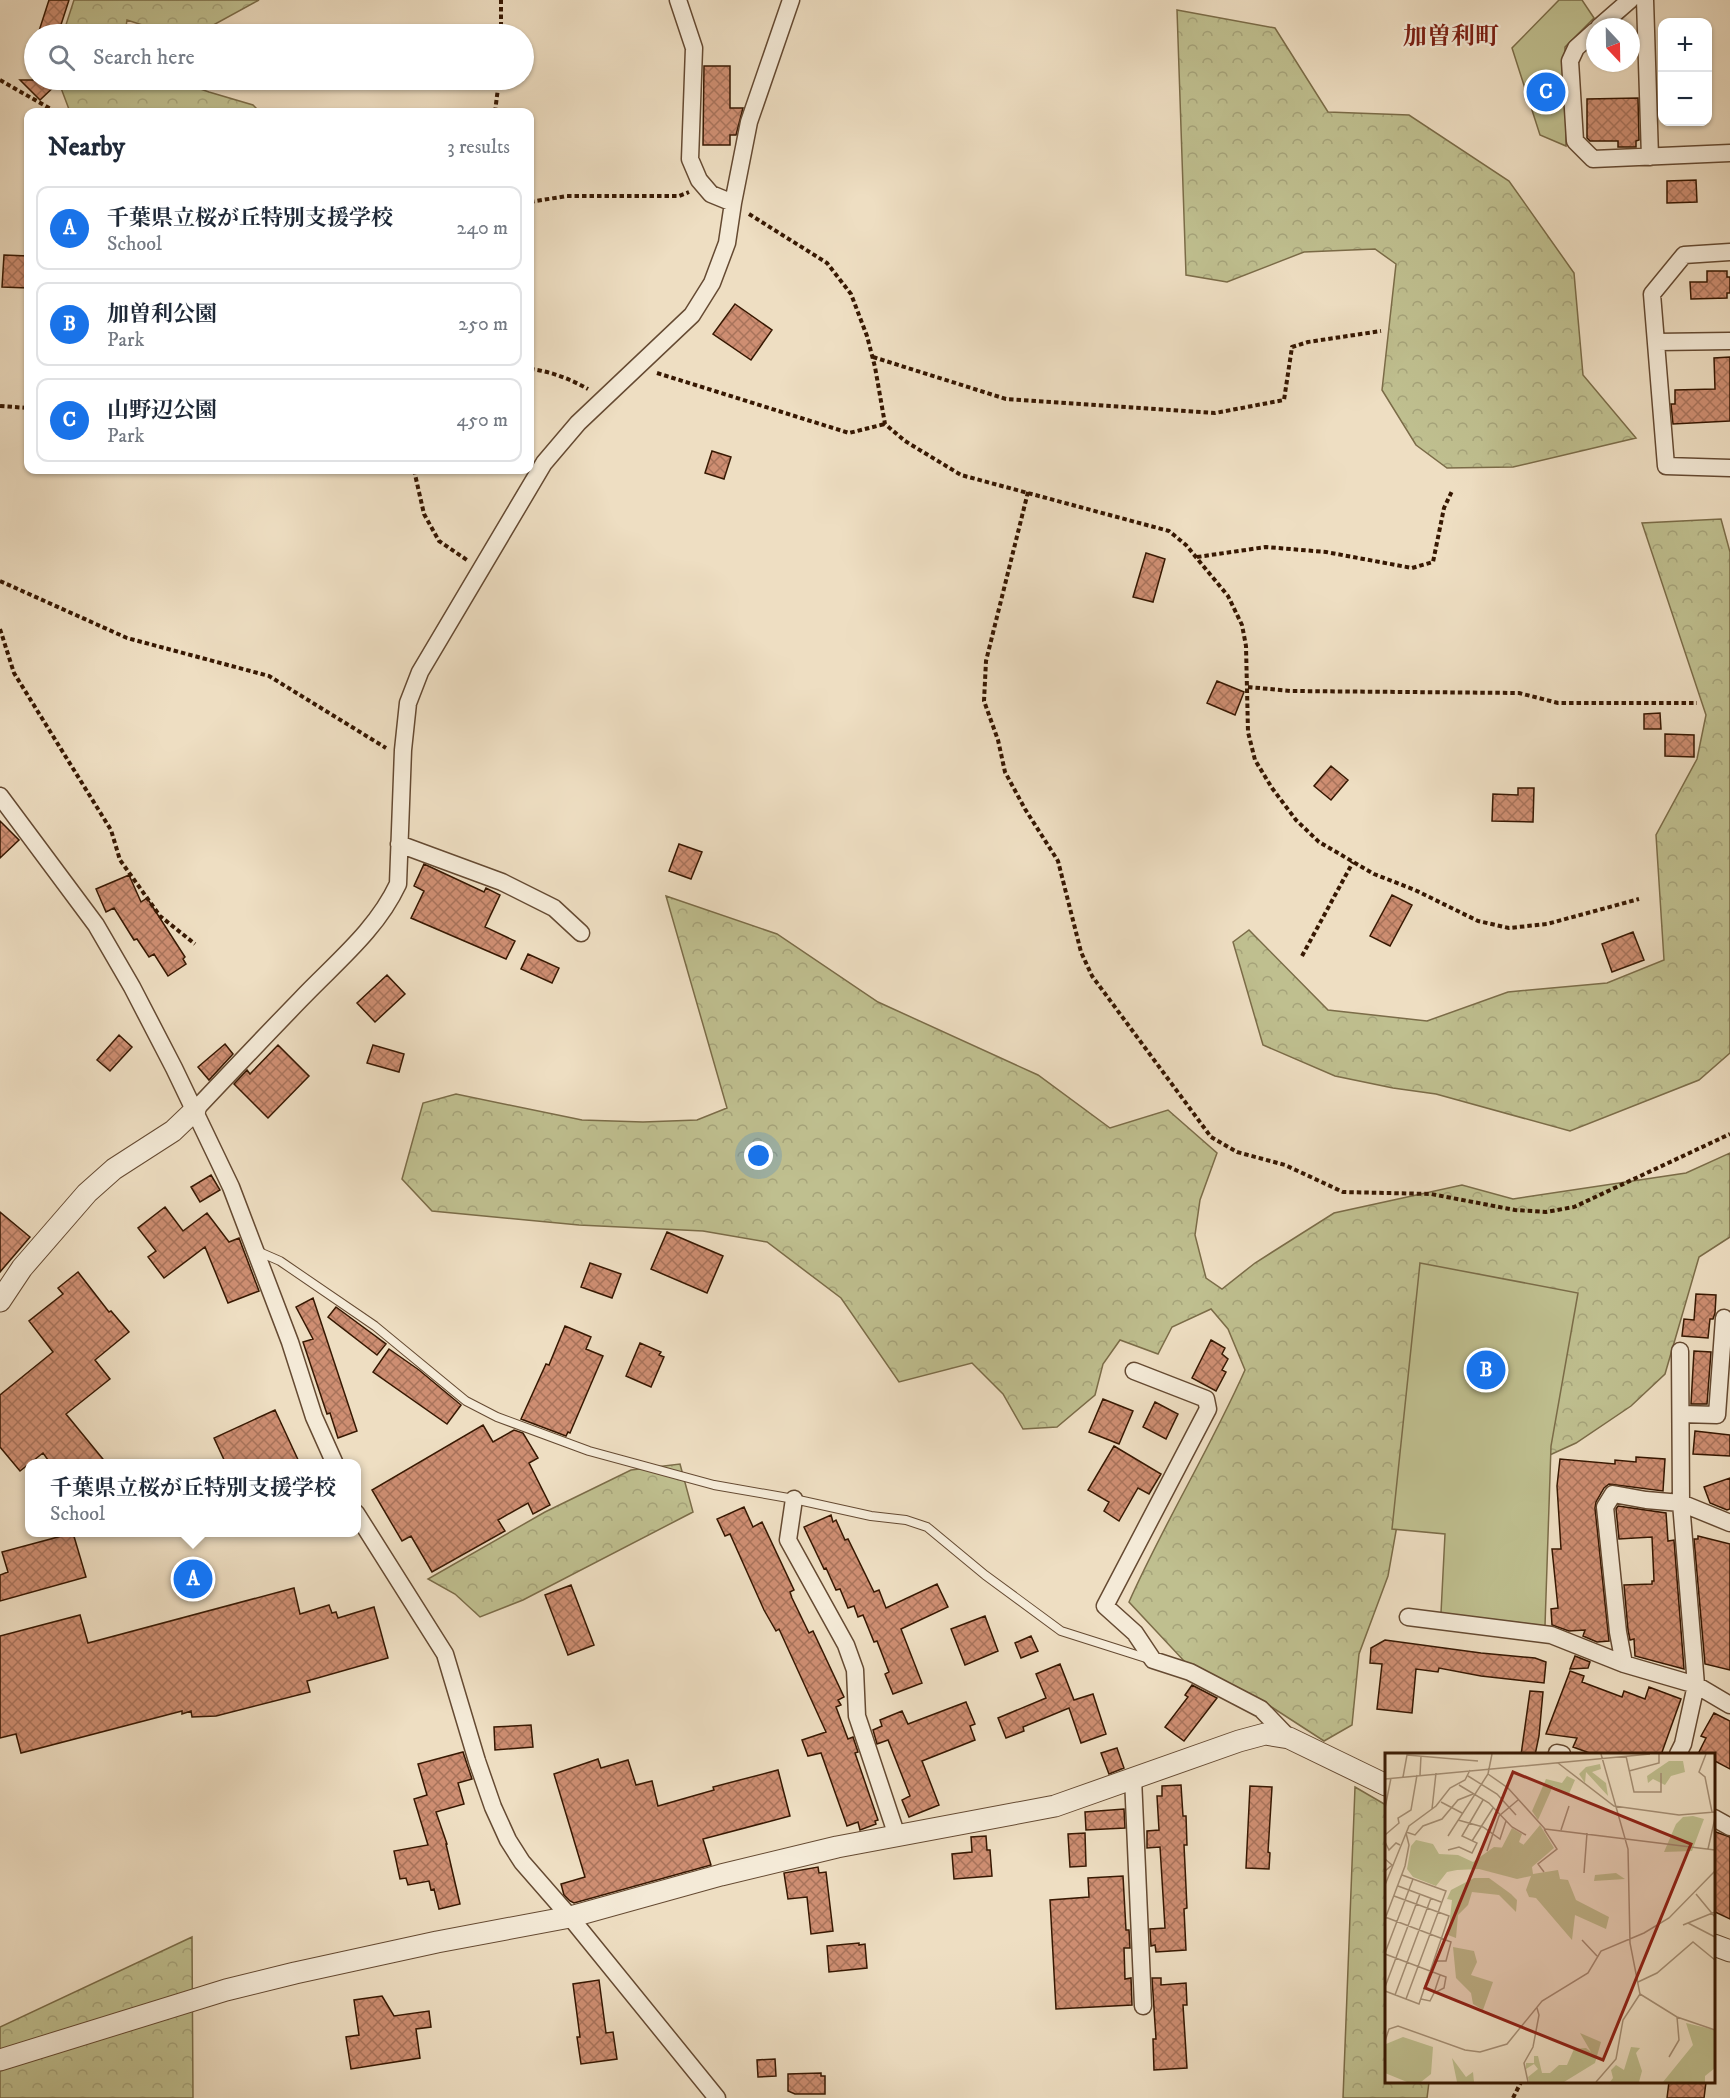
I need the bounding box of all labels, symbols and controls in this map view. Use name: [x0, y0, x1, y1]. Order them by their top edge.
north arrow: [1586, 18, 1640, 72]
map controls: [1658, 18, 1712, 126]
button: +: [1658, 18, 1712, 72]
district label: 加曽利町: [1403, 22, 1499, 52]
search box: [24, 24, 534, 90]
icon: search: [45, 41, 78, 74]
text: Search here: [93, 44, 195, 71]
pin: C: [1526, 70, 1566, 115]
button: −: [1658, 72, 1712, 126]
text: Nearby: [48, 131, 125, 164]
text: 3 results: [447, 135, 510, 160]
text: 千葉県立桜が丘特別支援学校: [107, 205, 393, 232]
text: A: [63, 216, 76, 241]
text: 240 m: [457, 216, 508, 241]
text: School: [107, 232, 162, 257]
text: 加曽利公園: [107, 301, 217, 328]
text: B: [63, 312, 76, 337]
text: 250 m: [458, 312, 508, 337]
text: Park: [107, 328, 144, 353]
text: 山野辺公園: [107, 397, 217, 424]
text: C: [63, 408, 76, 433]
text: 450 m: [457, 408, 508, 433]
text: Park: [107, 424, 144, 449]
your location: [744, 1141, 773, 1170]
pin: B: [1466, 1348, 1506, 1392]
popup: [25, 1459, 361, 1537]
text: 千葉県立桜が丘特別支援学校: [50, 1475, 336, 1502]
text: School: [50, 1502, 105, 1527]
pin: A: [174, 1556, 212, 1602]
inset map: [1385, 1753, 1715, 2083]

